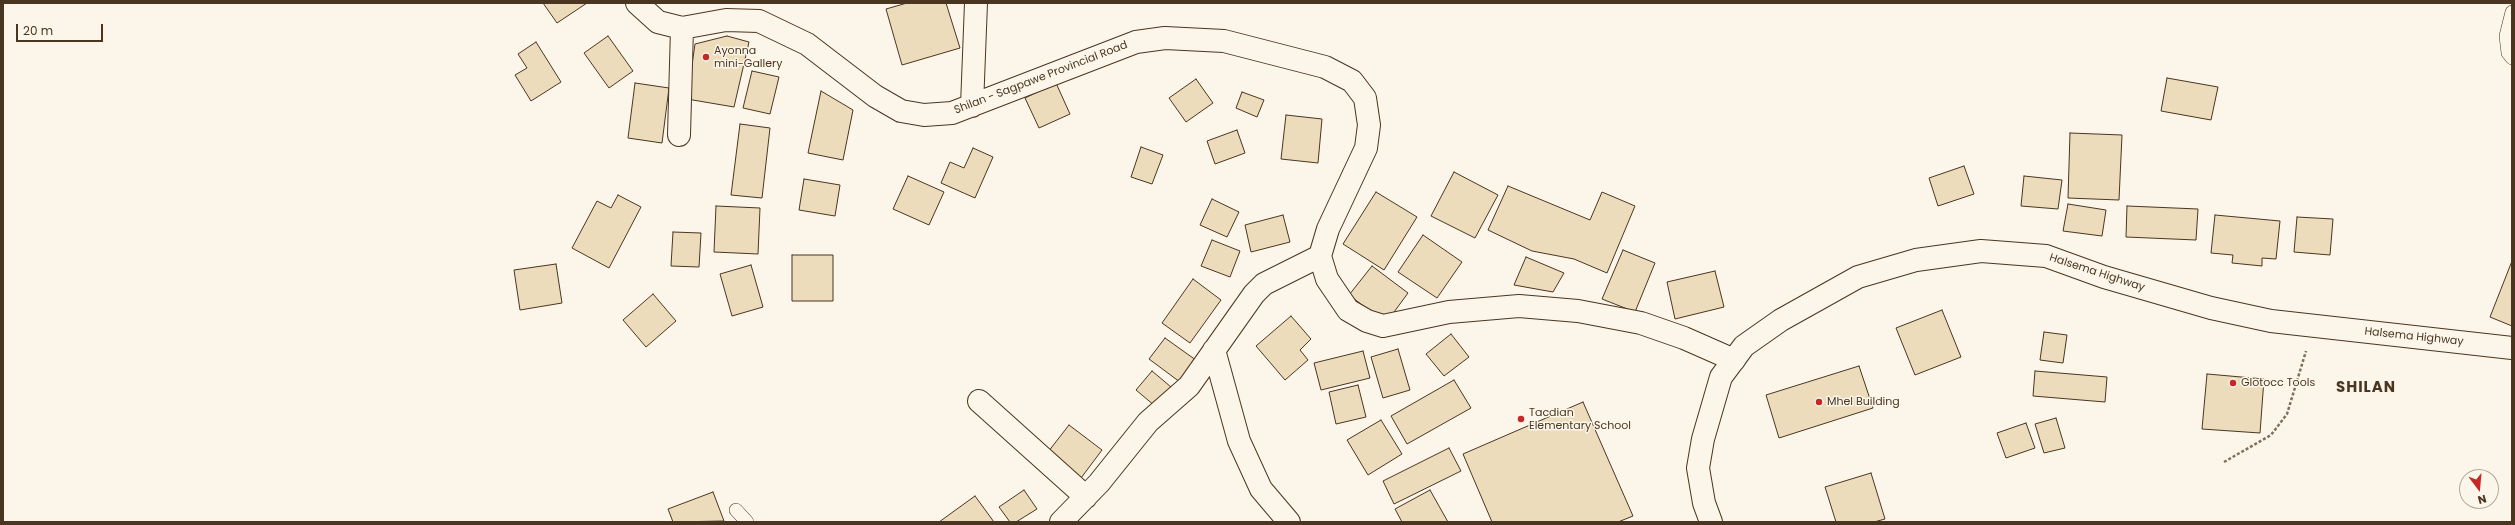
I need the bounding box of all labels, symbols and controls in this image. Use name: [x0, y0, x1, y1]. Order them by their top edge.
scale bar: [18, 16, 105, 42]
text: 20 m: [23, 22, 53, 39]
street label: Shilan - Sagpawe Provincial Road: [952, 39, 1130, 117]
place label: Ayonna mini-Gallery: [714, 44, 782, 70]
marker: Ayonna mini-Gallery: [701, 52, 711, 62]
street label: Halsema Highway: [2048, 251, 2146, 295]
street label: Halsema Highway: [2364, 325, 2464, 349]
place label: Glotocc Tools: [2241, 376, 2315, 390]
marker: Glotocc Tools: [2228, 378, 2238, 388]
district label: SHILAN: [2336, 379, 2396, 397]
place label: Mhel Building: [1827, 395, 1900, 409]
marker: Mhel Building: [1814, 397, 1824, 407]
place label: Tacdian Elementary School: [1529, 406, 1631, 432]
marker: Tacdian Elementary School: [1516, 414, 1526, 424]
north arrow: [2459, 469, 2499, 509]
text: N: [2476, 491, 2488, 508]

